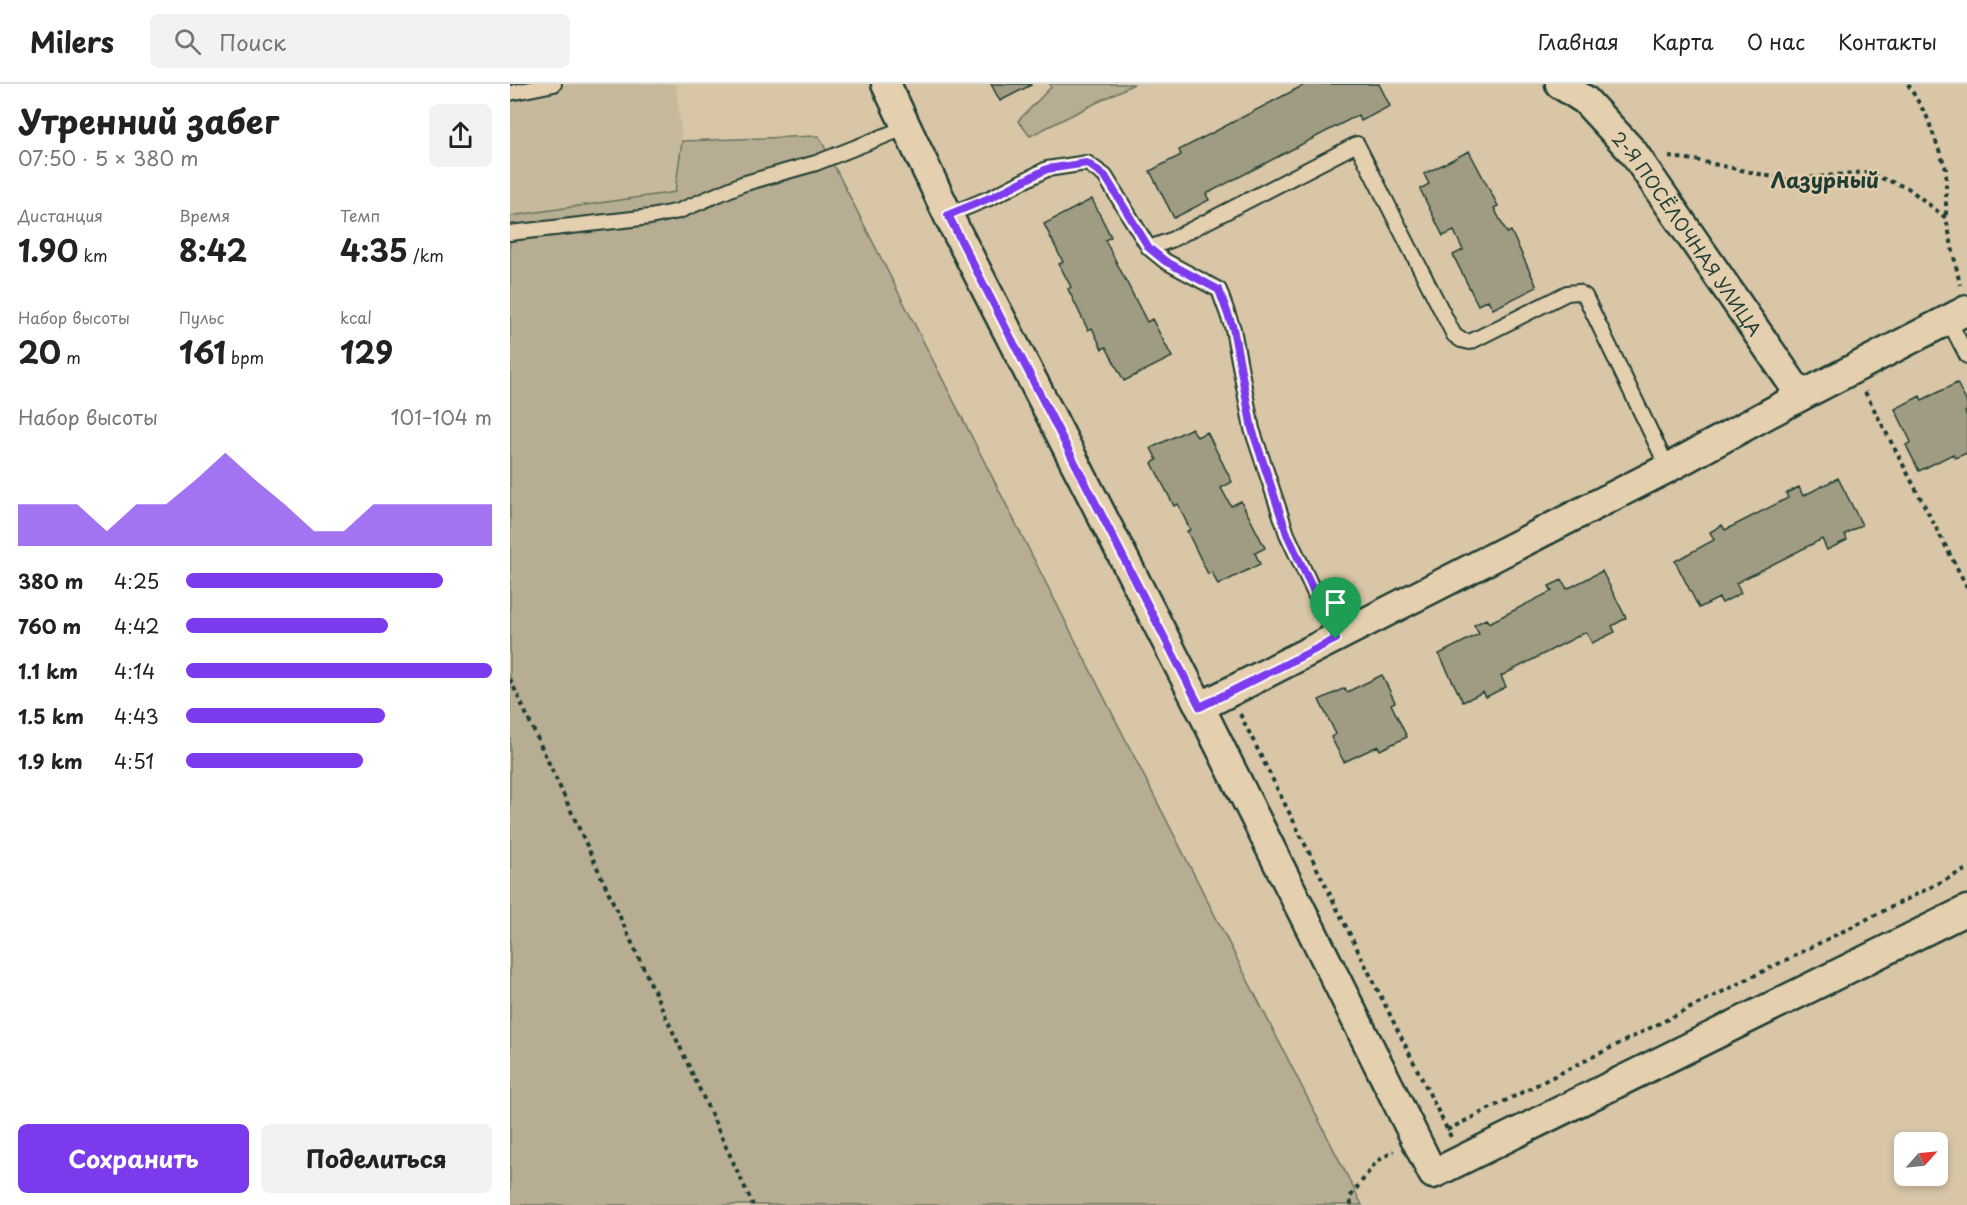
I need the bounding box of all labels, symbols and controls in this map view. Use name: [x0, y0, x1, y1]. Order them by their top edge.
search box: [150, 14, 570, 68]
text: Milers: [30, 20, 114, 63]
icon: search: [171, 25, 204, 58]
text: Поиск: [219, 25, 286, 58]
text: Главная: [1538, 25, 1619, 57]
text: Карта: [1652, 25, 1714, 57]
text: О нас: [1747, 25, 1805, 57]
text: Контакты: [1838, 25, 1937, 57]
text: Утренний забег: [18, 95, 279, 145]
button: share: [429, 104, 492, 167]
street label: 2-Я ПОСЁЛОЧНАЯ УЛИЦА: [1606, 124, 1769, 341]
text: 07:50 · 5 × 380 m: [18, 143, 199, 173]
district label: Лазурный: [1771, 163, 1879, 195]
text: Дистанция: [18, 203, 103, 227]
text: Время: [179, 203, 230, 227]
text: Темп: [340, 203, 380, 227]
text: 1.90: [18, 227, 78, 272]
text: 8:42: [179, 227, 247, 272]
text: 4:35: [340, 227, 408, 272]
text: km: [78, 243, 108, 267]
text: /km: [408, 243, 444, 267]
text: Набор высоты: [18, 305, 130, 329]
text: Пульс: [179, 305, 224, 329]
text: kcal: [340, 305, 372, 329]
text: 20: [18, 329, 61, 374]
text: 161: [179, 329, 226, 374]
text: 129: [340, 329, 393, 374]
text: m: [61, 345, 81, 369]
text: bpm: [226, 345, 264, 369]
text: Набор высоты: [18, 402, 158, 432]
text: 101–104 m: [391, 402, 492, 432]
text: 380 m: [18, 566, 83, 596]
text: 4:25: [114, 566, 159, 596]
pin: [1310, 577, 1361, 639]
icon: arrive: [1319, 586, 1352, 619]
text: 760 m: [18, 611, 81, 641]
text: 4:42: [114, 611, 159, 641]
text: 1.1 km: [18, 656, 78, 686]
text: 4:14: [114, 656, 155, 686]
text: 1.5 km: [18, 701, 84, 731]
text: 4:43: [114, 701, 159, 731]
text: 1.9 km: [18, 746, 83, 776]
text: 4:51: [114, 746, 154, 776]
button: Сохранить: [18, 1124, 249, 1193]
button: Поделиться: [261, 1124, 492, 1193]
north arrow: [1894, 1132, 1948, 1186]
map controls: [1894, 1132, 1948, 1186]

